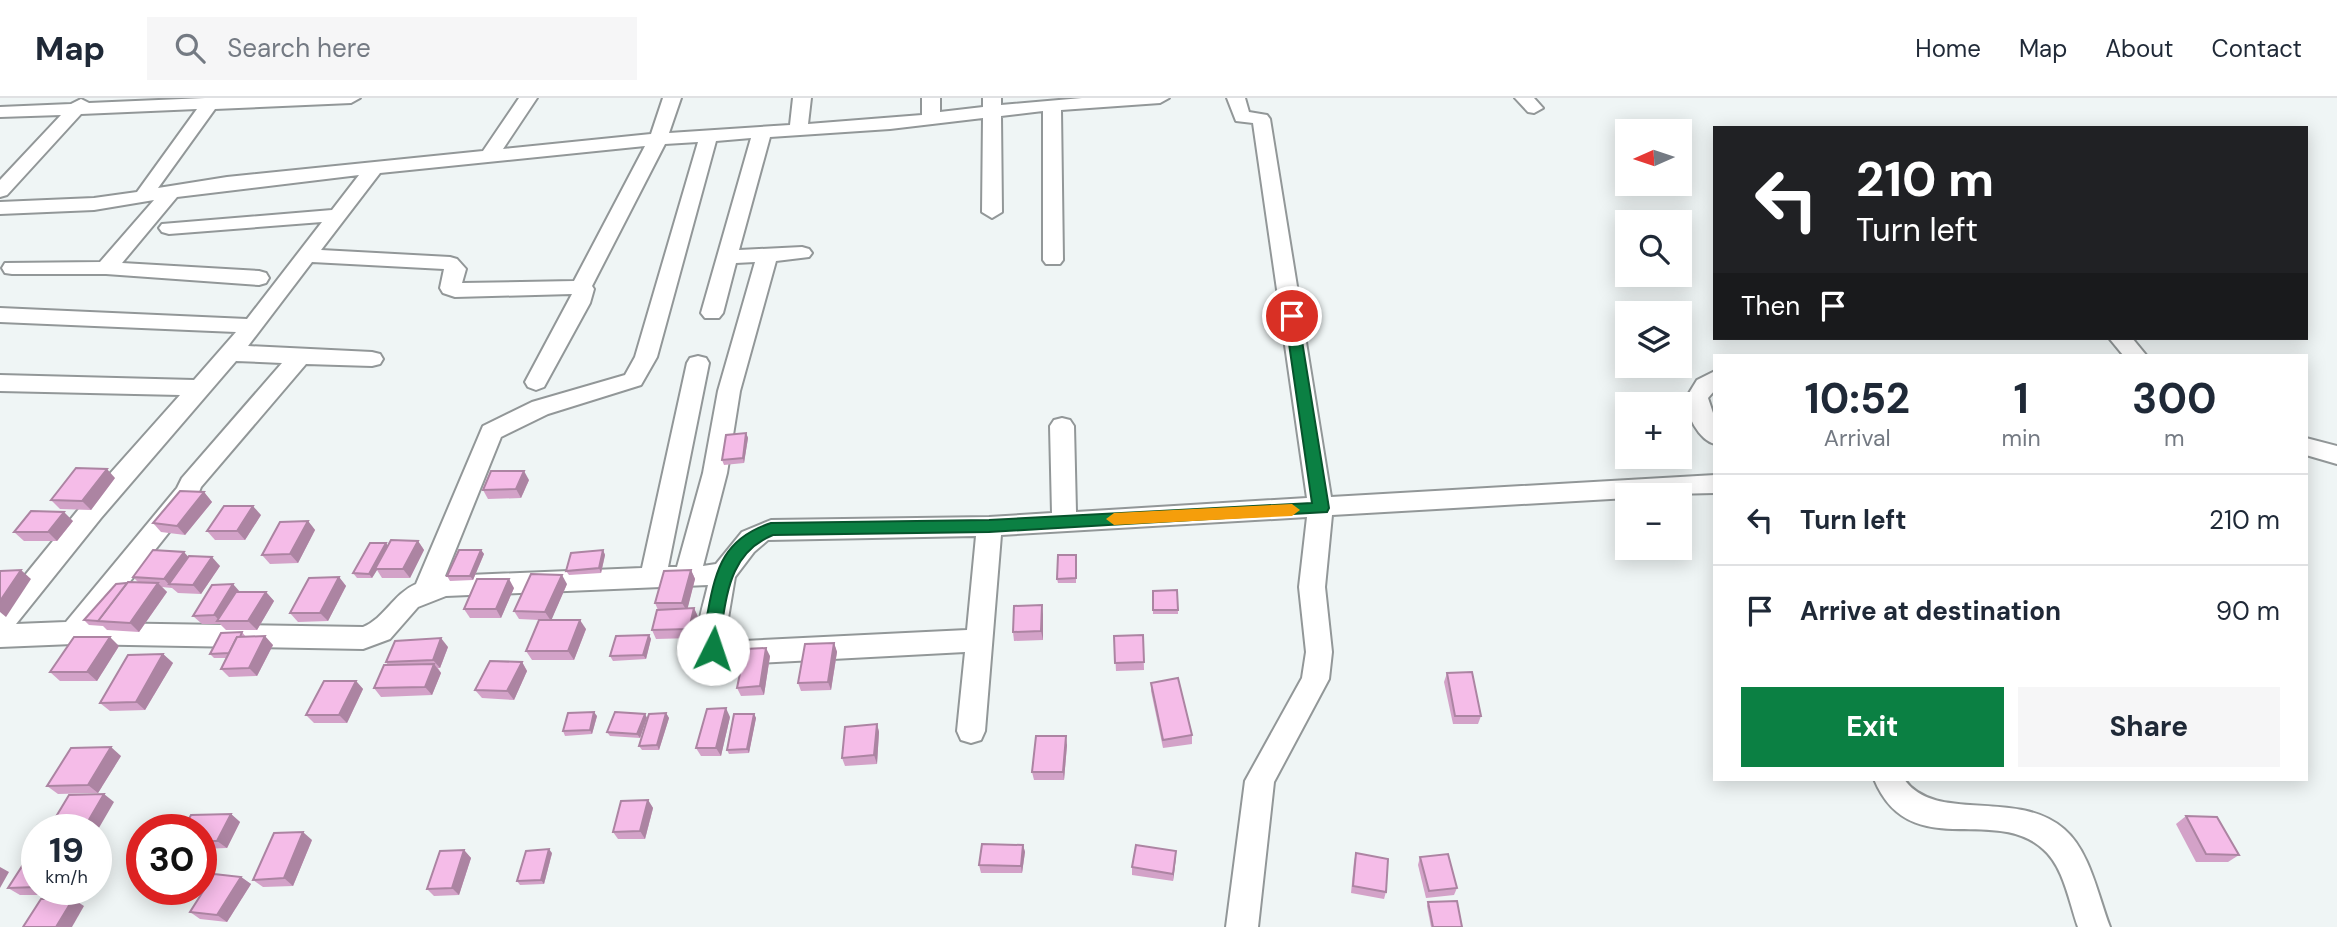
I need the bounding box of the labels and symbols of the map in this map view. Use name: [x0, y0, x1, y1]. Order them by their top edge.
north arrow: [1615, 119, 1692, 196]
pin: [1262, 286, 1322, 346]
position arrow: [676, 612, 750, 686]
speed limit sign: 30: [126, 814, 217, 905]

